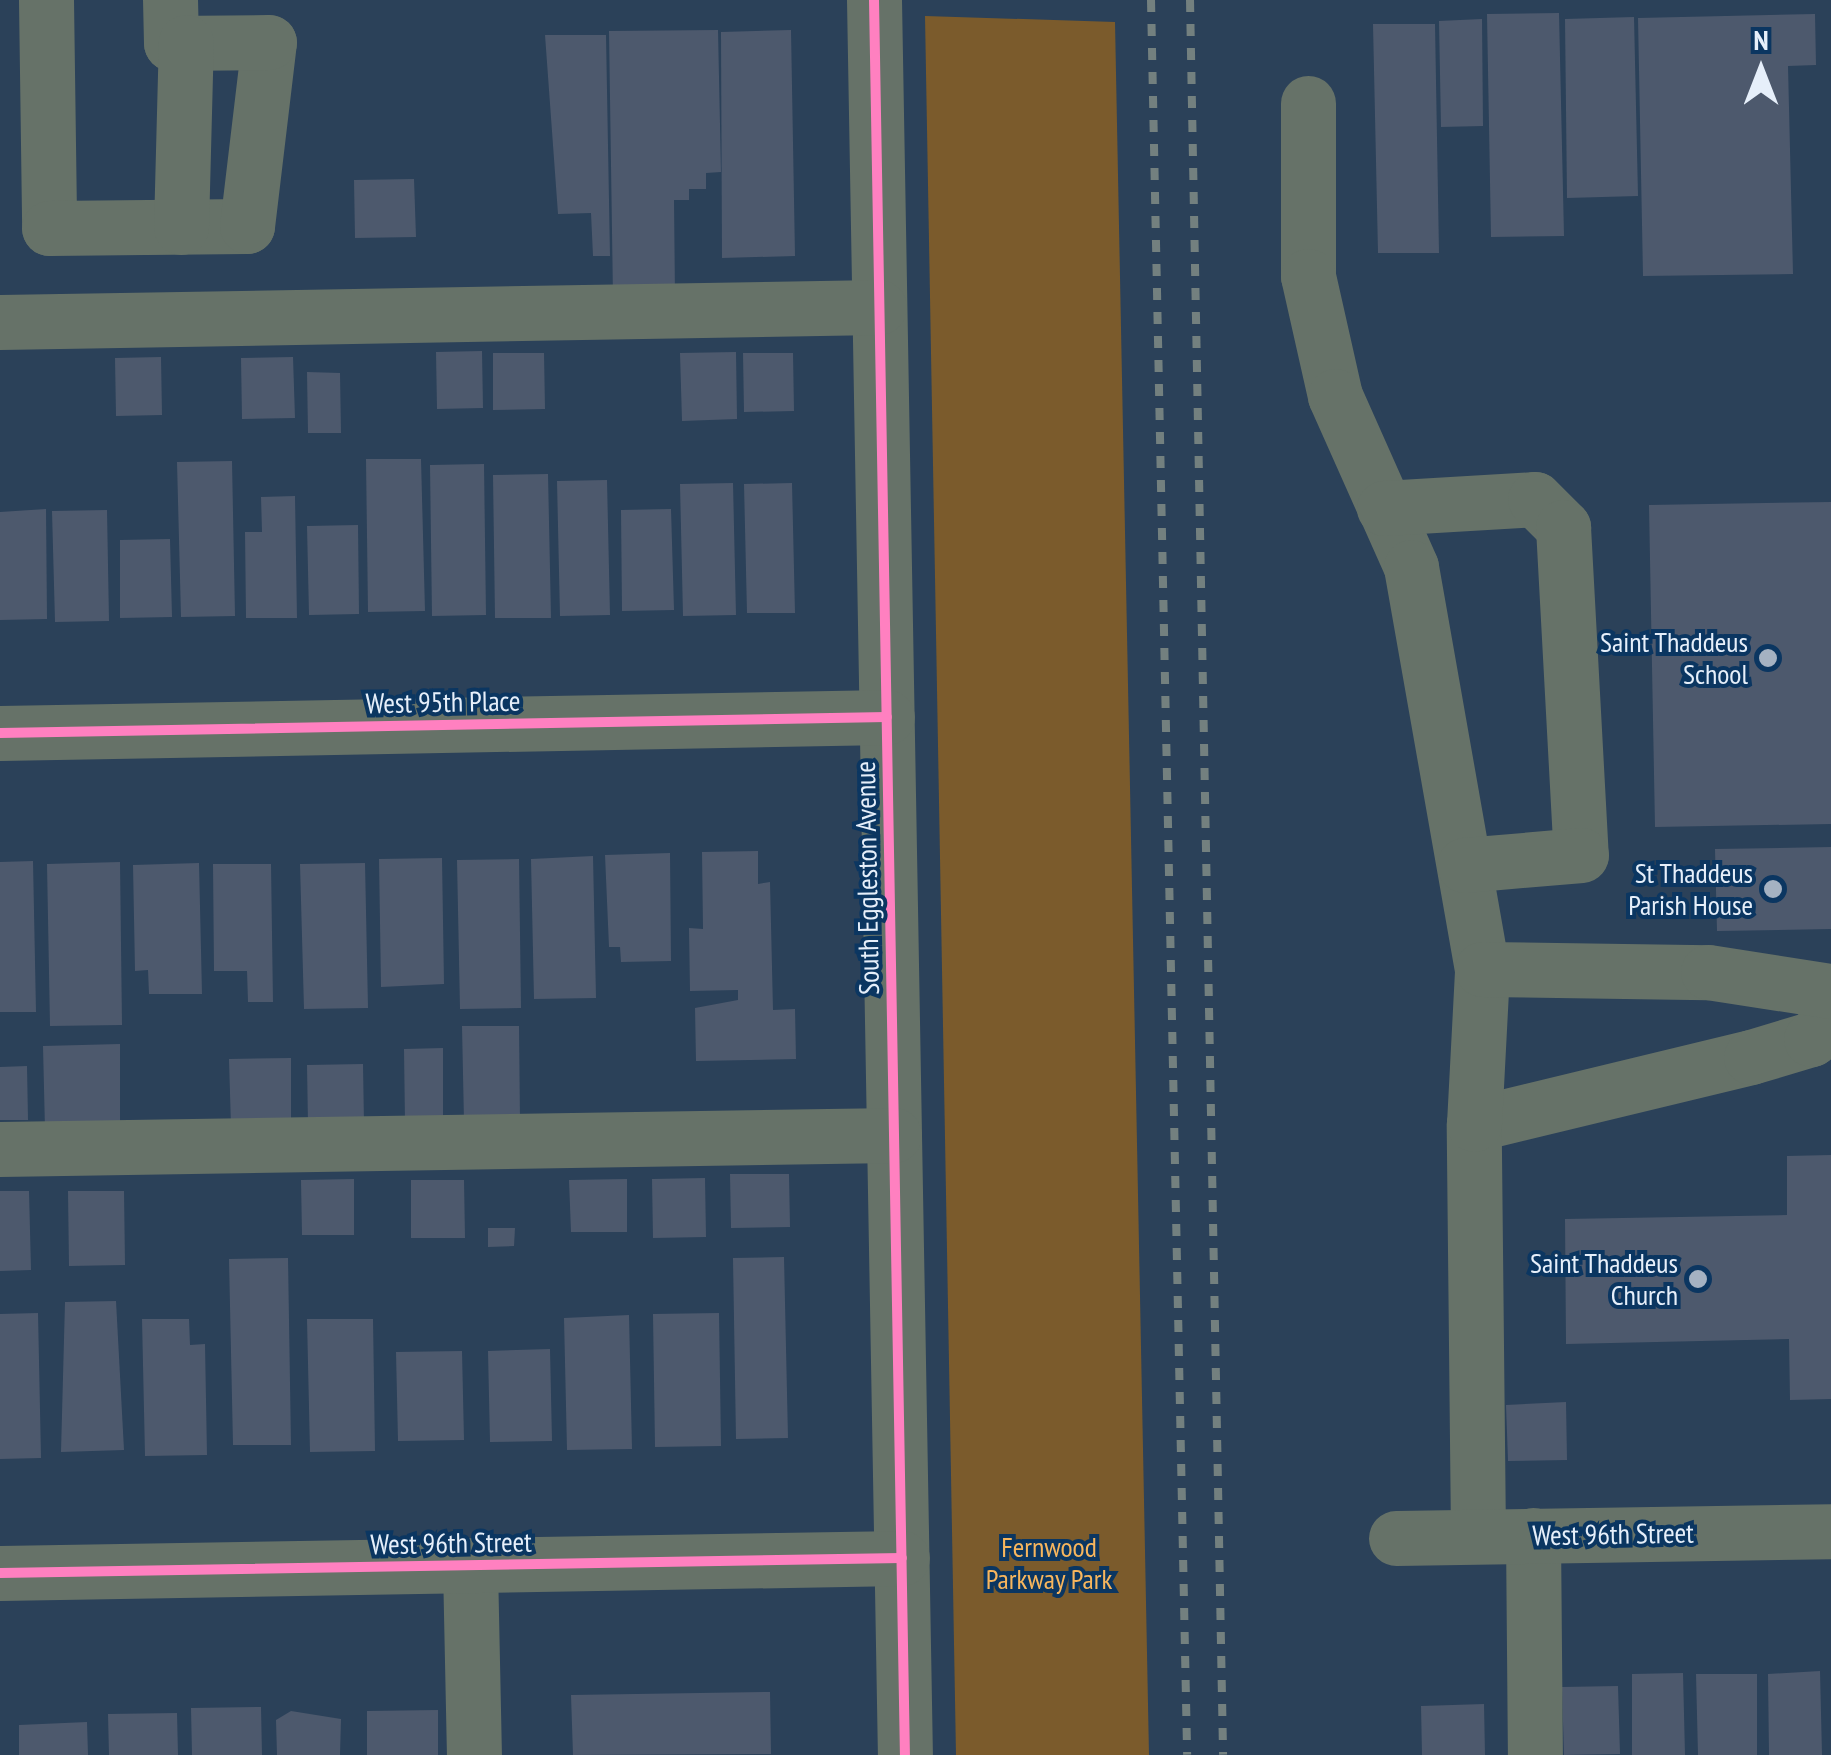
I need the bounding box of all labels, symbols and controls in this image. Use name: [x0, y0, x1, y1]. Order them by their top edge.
north arrow: [1711, 20, 1811, 120]
text: N: [1753, 21, 1769, 58]
place label: Saint Thaddeus School: [1599, 625, 1748, 691]
marker: Saint Thaddeus School: [1757, 647, 1779, 669]
street label: West 95th Place: [365, 684, 521, 720]
street label: South Eggleston Avenue: [848, 760, 886, 996]
place label: St Thaddeus Parish House: [1628, 856, 1753, 922]
marker: St Thaddeus Parish House: [1762, 878, 1784, 900]
place label: Saint Thaddeus Church: [1529, 1246, 1678, 1312]
marker: Saint Thaddeus Church: [1687, 1268, 1709, 1290]
street label: West 96th Street: [1532, 1516, 1694, 1552]
street label: West 96th Street: [370, 1525, 532, 1561]
park label: Fernwood Parkway Park: [985, 1530, 1113, 1596]

